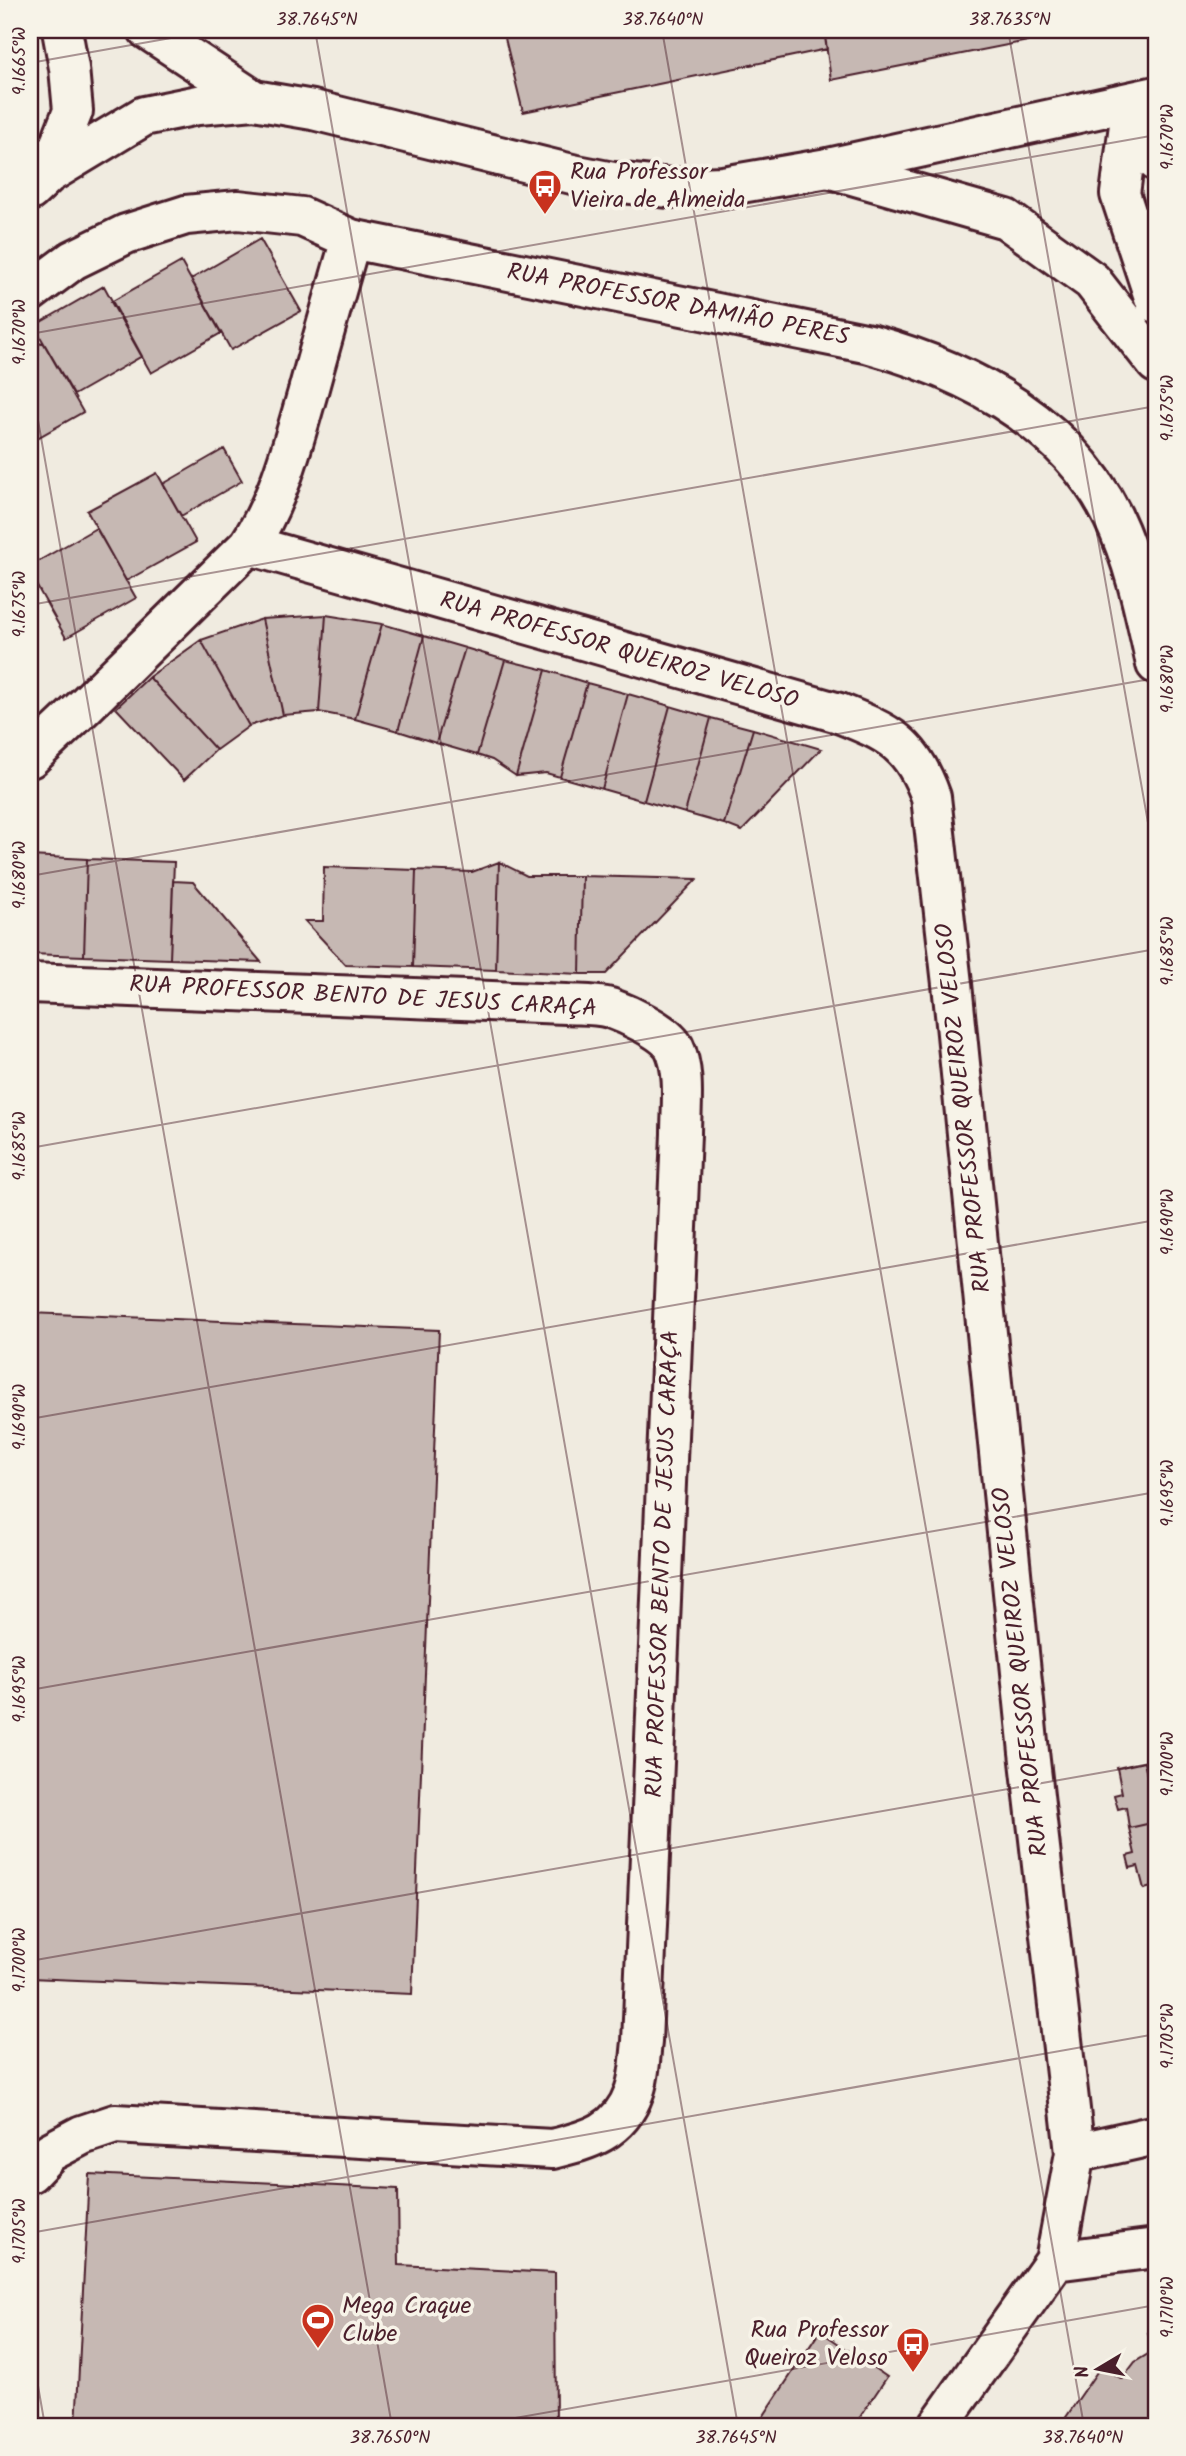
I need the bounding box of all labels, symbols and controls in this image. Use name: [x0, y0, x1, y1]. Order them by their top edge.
text: 38.7645°N: [276, 6, 358, 35]
text: 38.7640°N: [623, 6, 703, 35]
text: 38.7635°N: [969, 6, 1051, 35]
text: 9.1665°W: [6, 27, 35, 95]
text: 9.1670°W: [1154, 104, 1183, 170]
place label: Rua Professor Vieira de Almeida: [570, 153, 746, 220]
bus stop icon: Rua Professor Vieira de Almeida: [526, 167, 564, 216]
street label: RUA PROFESSOR DAMIÃO PERES: [503, 253, 853, 357]
text: 9.1670°W: [6, 299, 35, 365]
text: 9.1675°W: [1154, 375, 1183, 441]
text: 9.1675°W: [6, 571, 35, 637]
street label: RUA PROFESSOR QUEIROZ VELOSO: [435, 581, 803, 721]
text: 9.1680°W: [1154, 645, 1183, 713]
text: 9.1680°W: [6, 841, 35, 909]
text: 9.1685°W: [1154, 916, 1183, 986]
street label: RUA PROFESSOR QUEIROZ VELOSO: [925, 921, 1003, 1295]
street label: RUA PROFESSOR BENTO DE JESUS CARAÇA: [128, 965, 598, 1029]
text: 9.1685°W: [6, 1111, 35, 1181]
text: 9.1690°W: [1154, 1189, 1183, 1255]
street label: RUA PROFESSOR BENTO DE JESUS CARAÇA: [635, 1329, 691, 1799]
text: 9.1690°W: [6, 1384, 35, 1450]
text: 9.1695°W: [1154, 1459, 1183, 1527]
street label: RUA PROFESSOR QUEIROZ VELOSO: [982, 1485, 1060, 1859]
text: 9.1695°W: [6, 1655, 35, 1723]
text: 9.1700°W: [1154, 1731, 1183, 1797]
text: 9.1700°W: [6, 1927, 35, 1993]
text: 9.1705°W: [1154, 2003, 1183, 2069]
text: 9.1705°W: [6, 2198, 35, 2264]
text: 9.1710°W: [1154, 2276, 1183, 2338]
place label: Mega Craque Clube: [342, 2287, 472, 2354]
sports icon: Mega Craque Clube: [299, 2301, 337, 2350]
place label: Rua Professor Queiroz Veloso: [744, 2311, 890, 2378]
bus stop icon: Rua Professor Queiroz Veloso: [894, 2325, 932, 2374]
north arrow: [1064, 2334, 1134, 2404]
text: N: [1067, 2363, 1099, 2380]
text: 38.7650°N: [350, 2424, 430, 2453]
text: 38.7645°N: [695, 2424, 777, 2453]
text: 38.7640°N: [1043, 2424, 1123, 2453]

